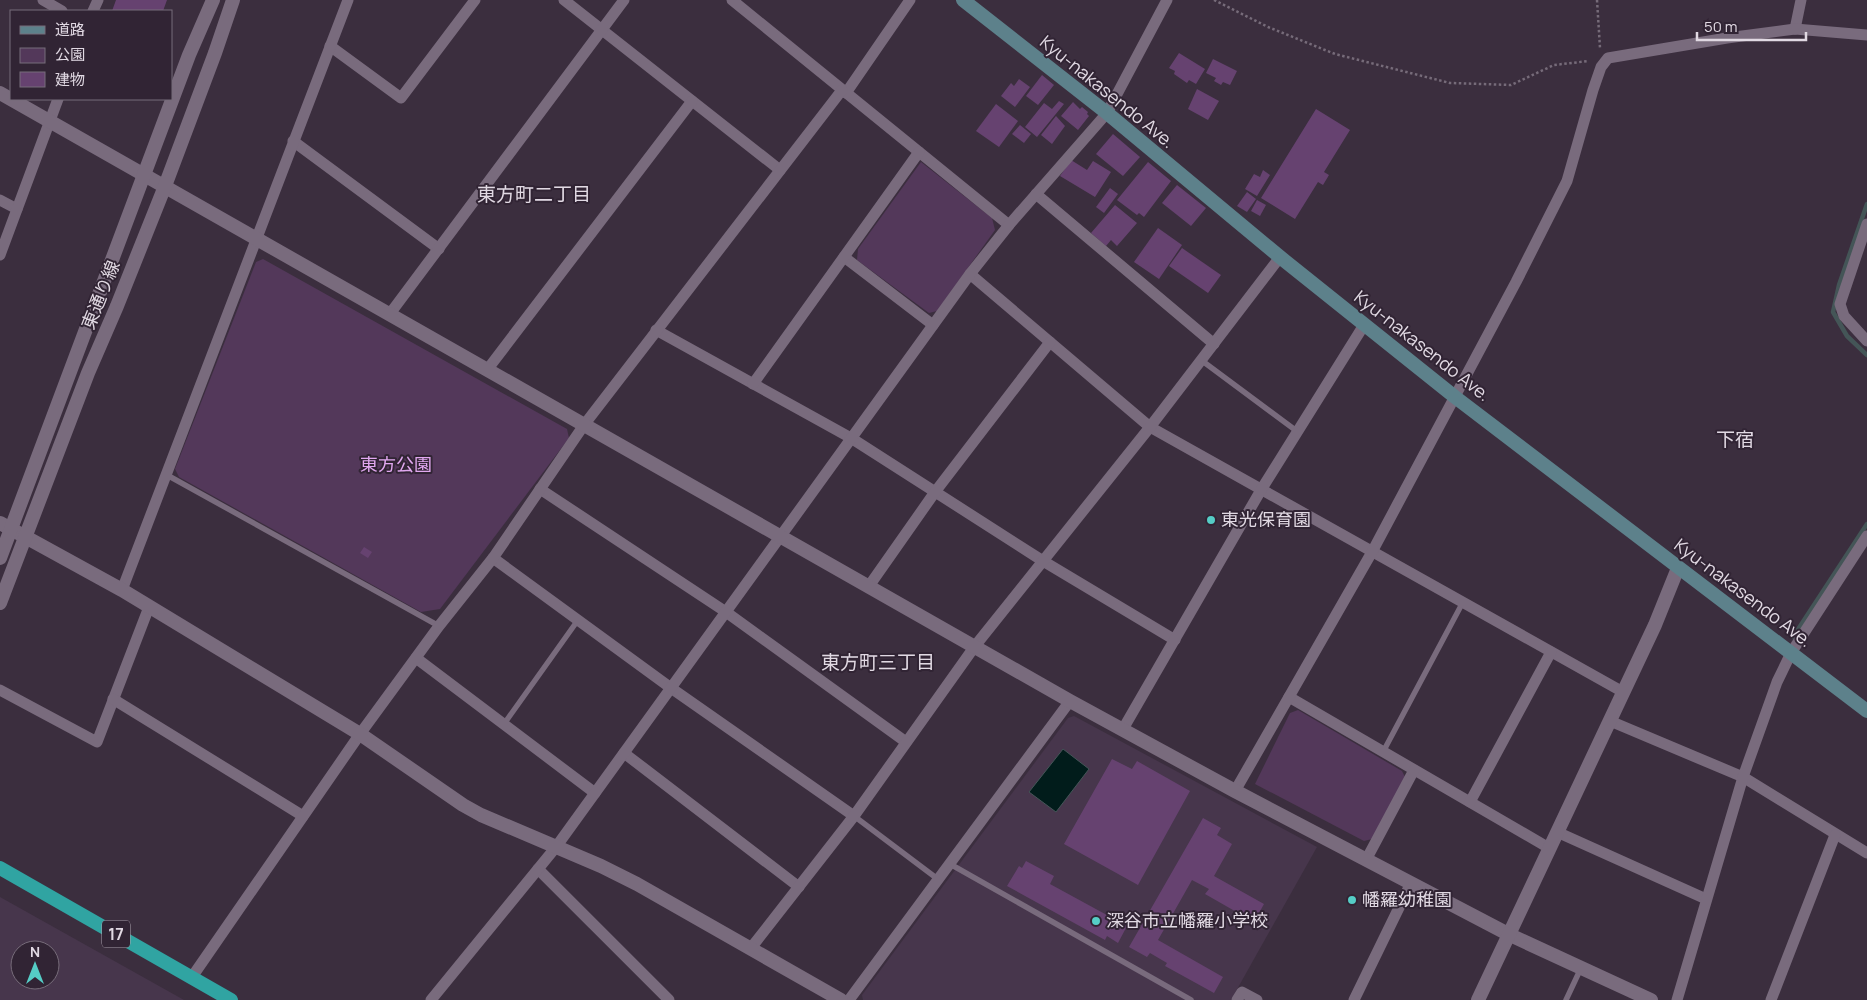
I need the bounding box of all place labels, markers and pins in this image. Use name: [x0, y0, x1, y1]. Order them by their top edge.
place label: 東光保育園: [1221, 507, 1311, 531]
marker: 東光保育園: [1205, 514, 1217, 526]
place label: 幡羅幼稚園: [1362, 887, 1452, 911]
marker: 幡羅幼稚園: [1346, 894, 1358, 906]
place label: 深谷市立幡羅小学校: [1106, 908, 1268, 932]
marker: 深谷市立幡羅小学校: [1090, 915, 1102, 927]

